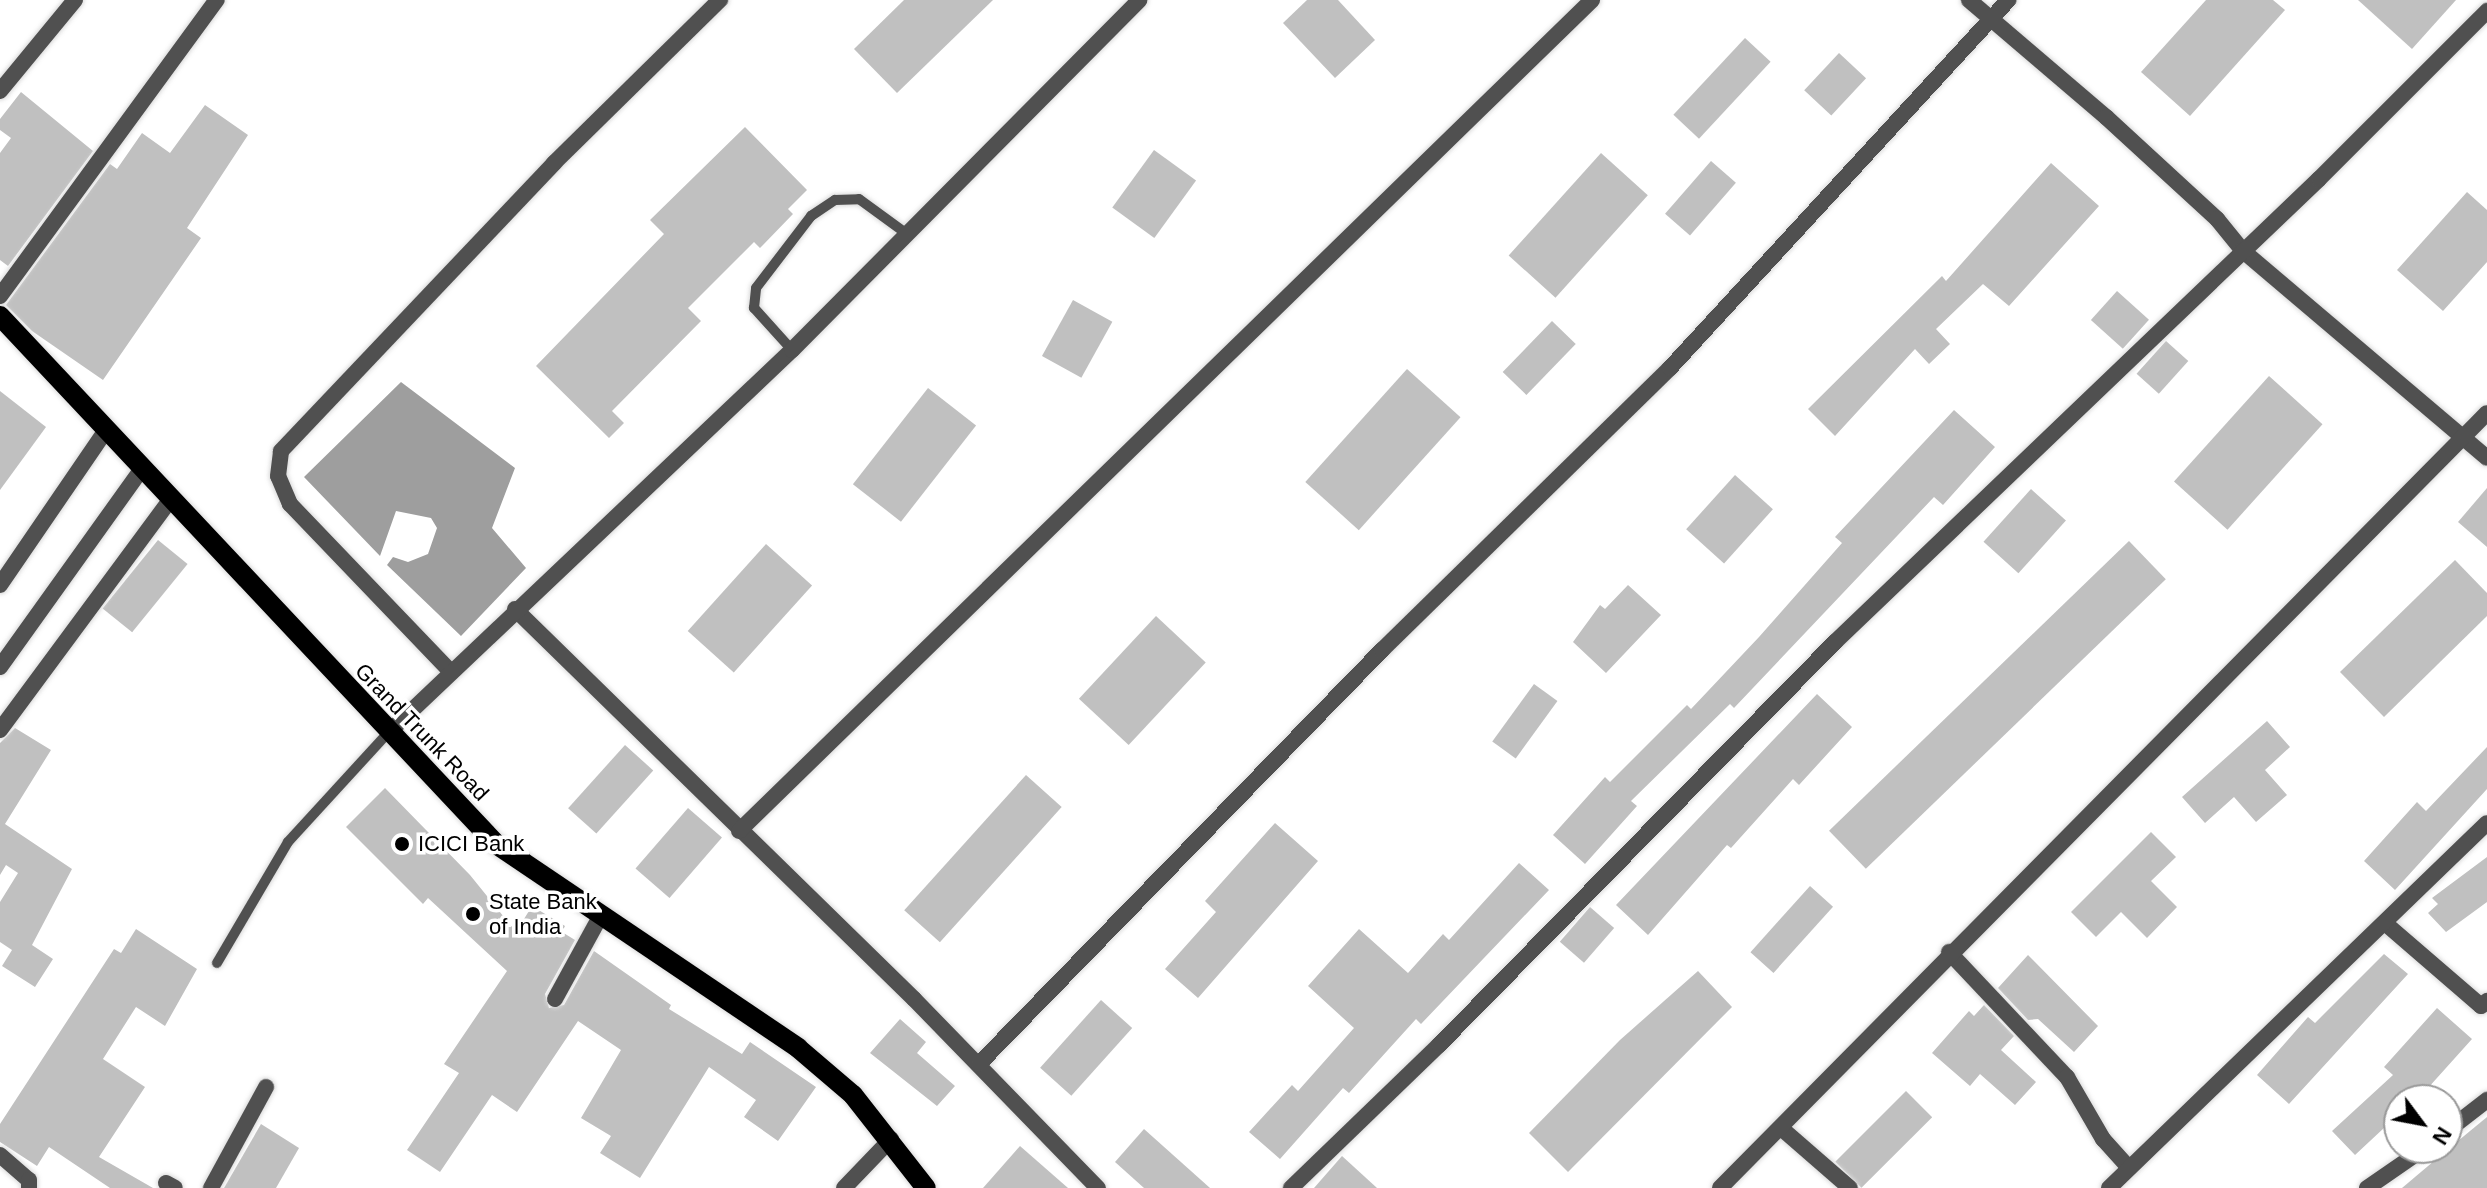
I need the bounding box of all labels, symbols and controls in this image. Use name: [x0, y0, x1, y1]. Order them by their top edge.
street label: Grand Trunk Road: [350, 658, 494, 806]
place label: ICICI Bank: [418, 831, 524, 857]
marker: ICICI Bank: [393, 835, 411, 853]
place label: State Bank of India: [489, 888, 597, 940]
marker: State Bank of India: [464, 905, 482, 923]
north arrow: [2383, 1084, 2463, 1164]
text: N: [2427, 1123, 2457, 1149]

